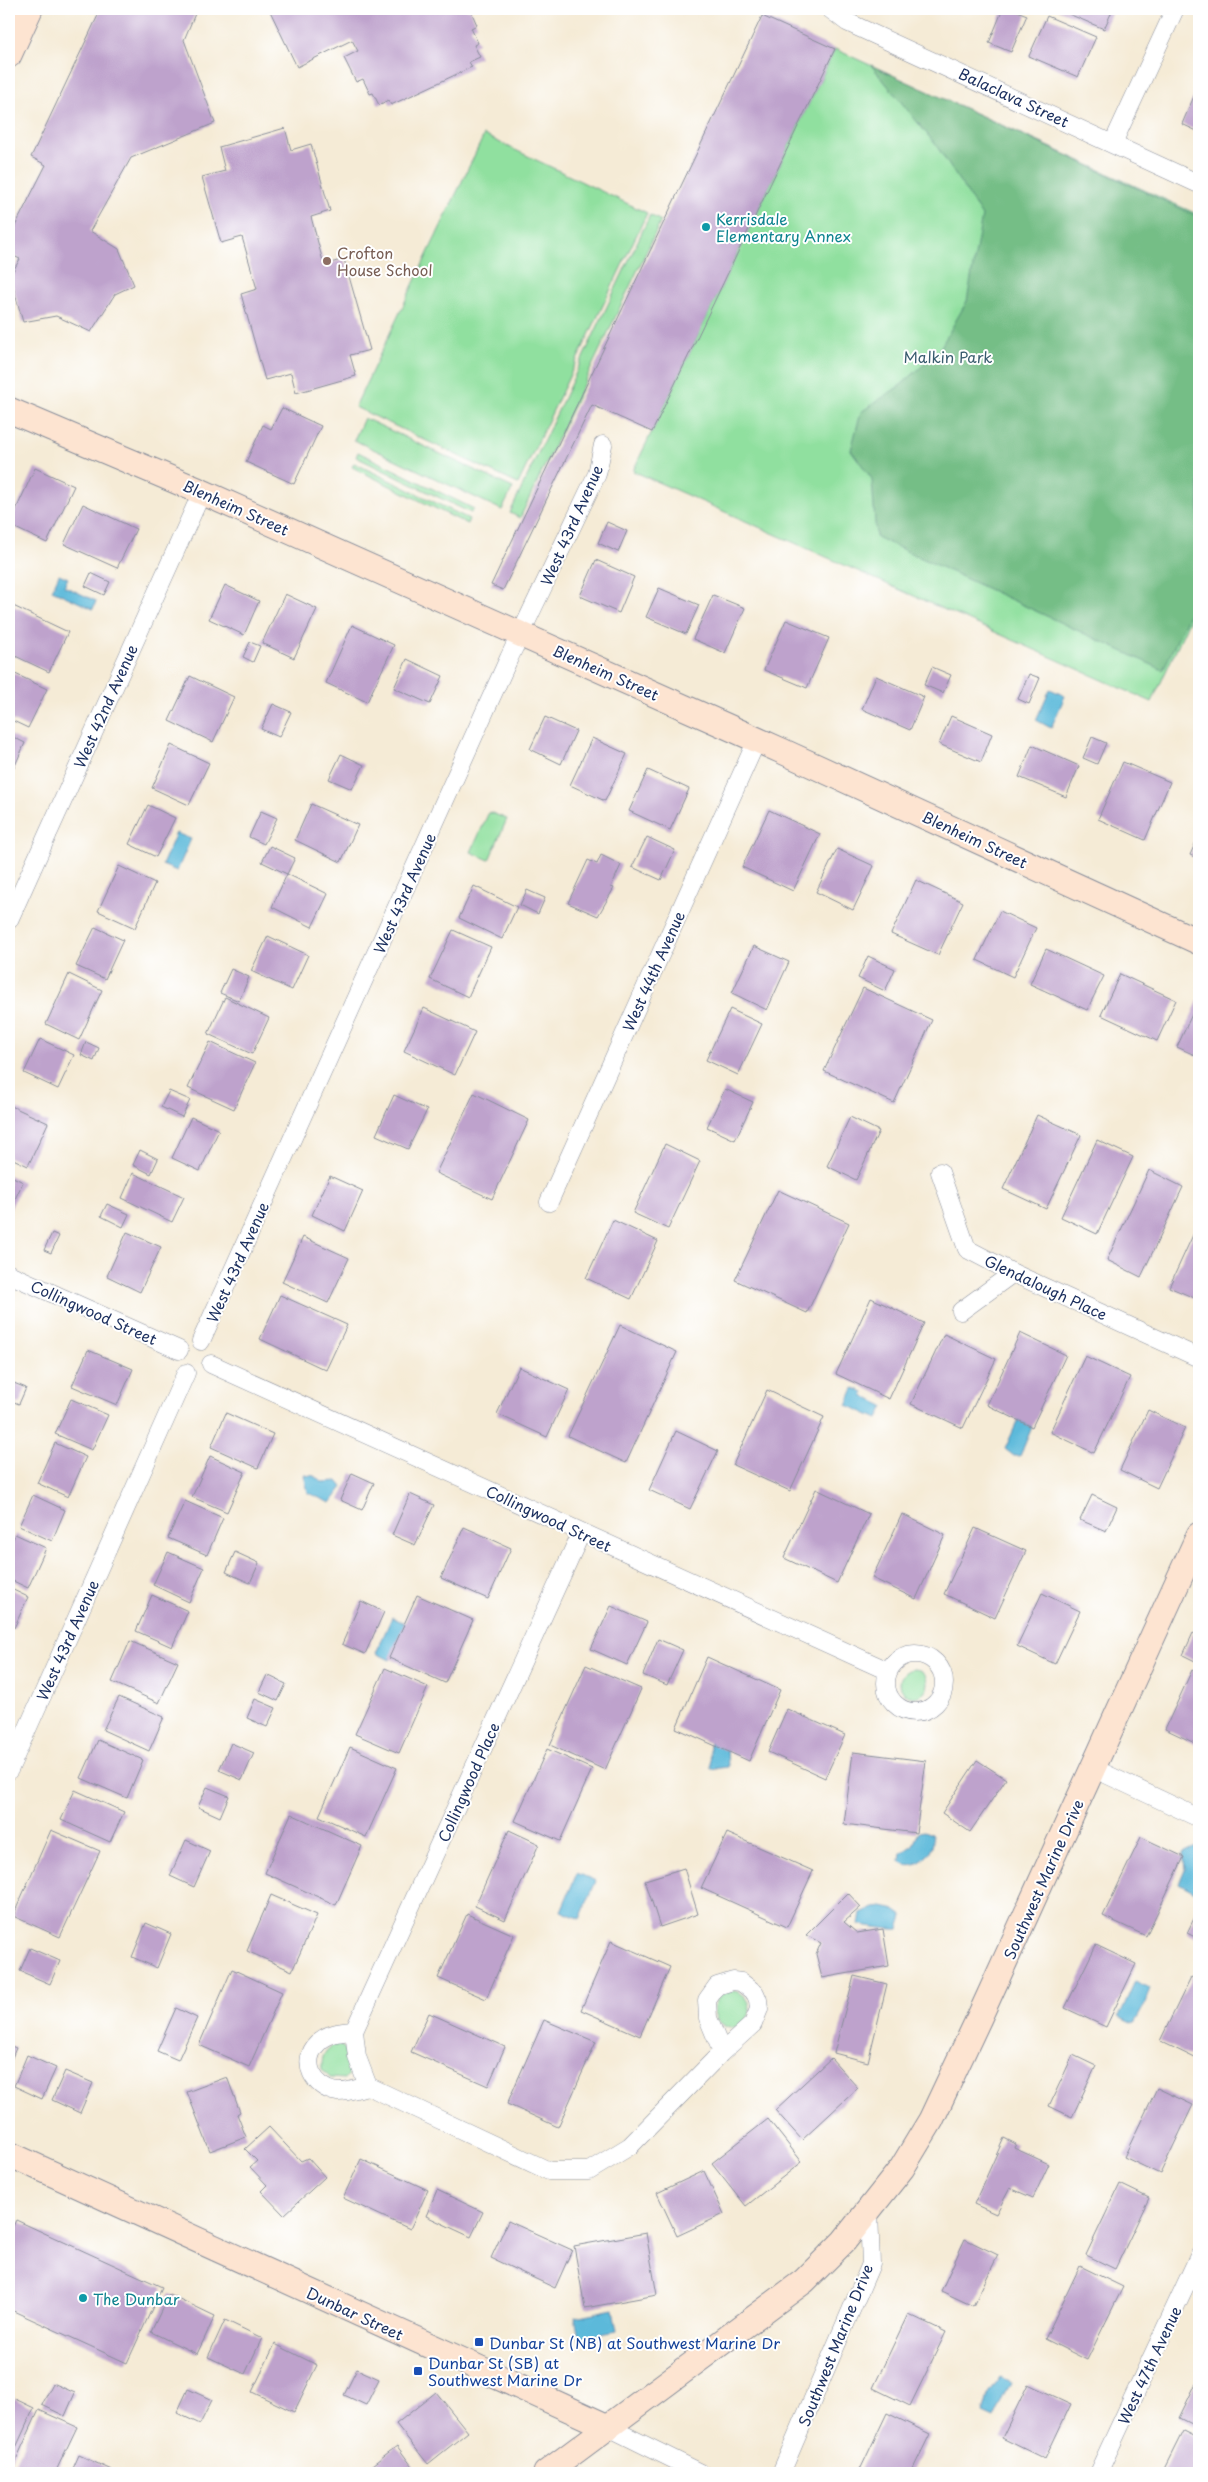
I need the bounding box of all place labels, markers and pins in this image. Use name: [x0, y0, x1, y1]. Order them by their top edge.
place label: Kerrisdale Elementary Annex: [716, 207, 851, 247]
marker: Kerrisdale Elementary Annex: [700, 221, 712, 233]
place label: Crofton House School: [337, 241, 432, 281]
marker: Crofton House School: [321, 255, 333, 267]
place label: The Dunbar: [93, 2287, 180, 2310]
marker: The Dunbar: [77, 2292, 89, 2304]
place label: Dunbar St (NB) at Southwest Marine Dr: [489, 2331, 780, 2354]
marker: Dunbar St (NB) at Southwest Marine Dr: [473, 2336, 485, 2348]
place label: Dunbar St (SB) at Southwest Marine Dr: [428, 2351, 582, 2391]
marker: Dunbar St (SB) at Southwest Marine Dr: [412, 2365, 424, 2377]

